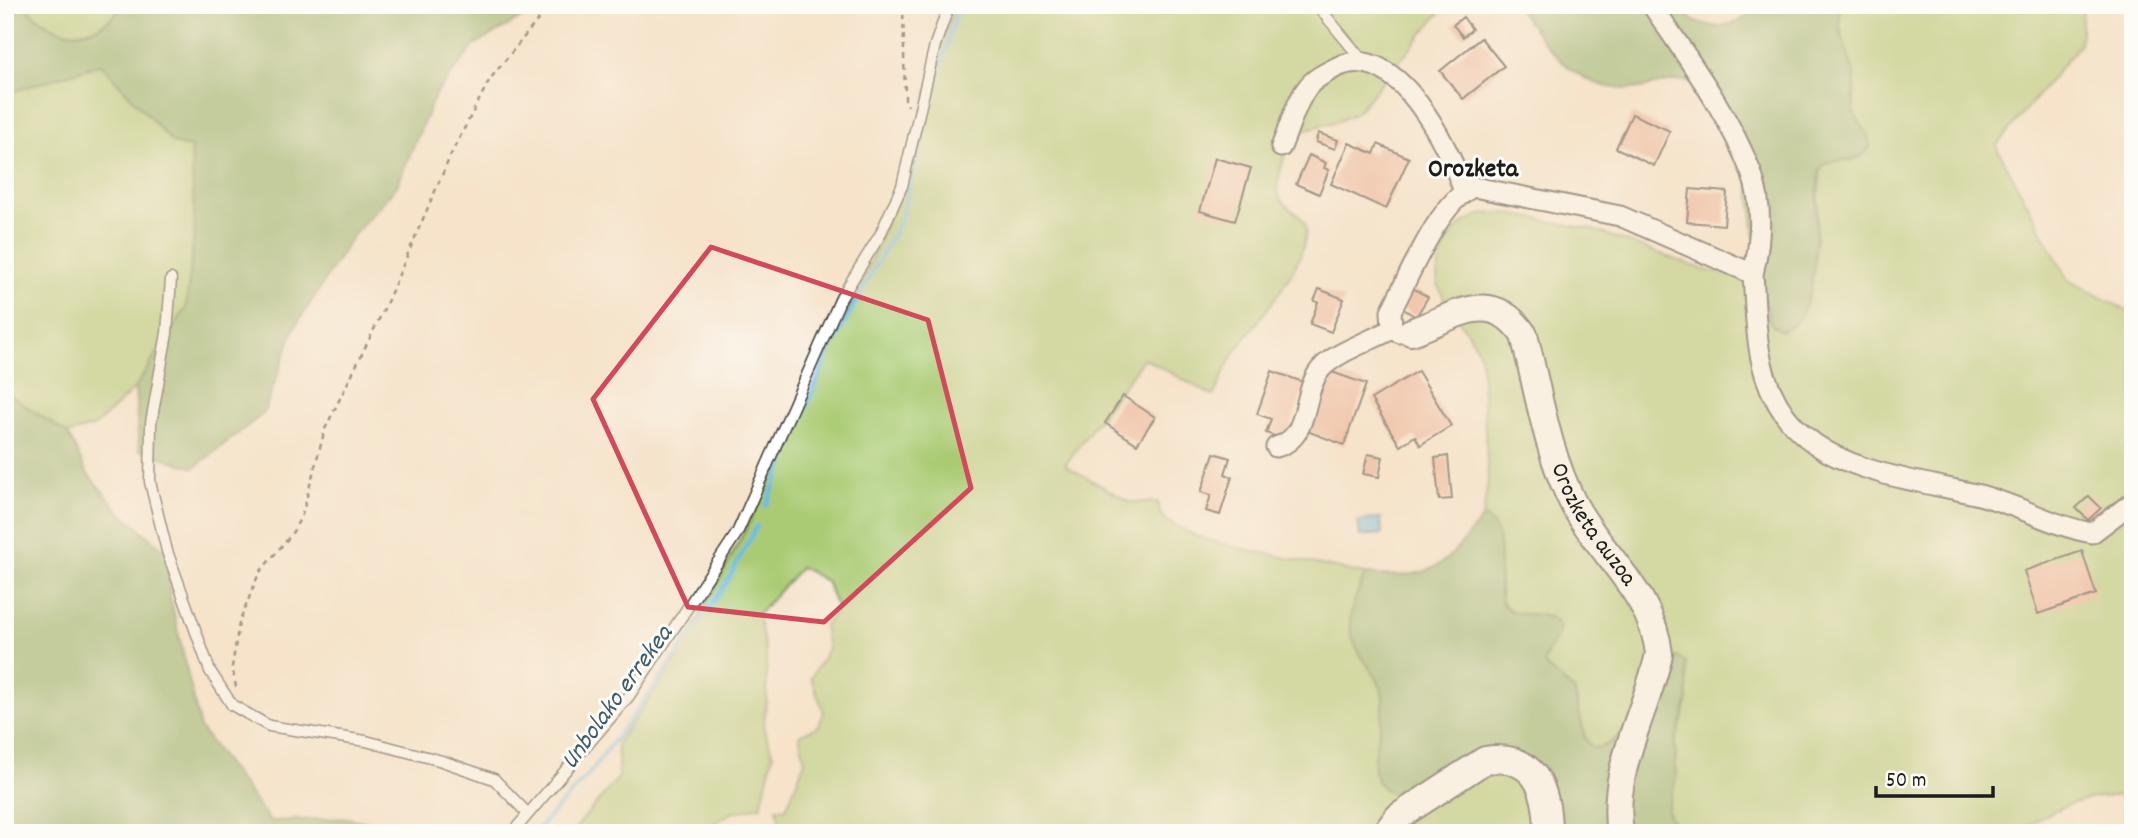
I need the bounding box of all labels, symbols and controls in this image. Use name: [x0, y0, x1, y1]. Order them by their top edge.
district label: Orozketa: [1428, 152, 1519, 189]
street label: Orozketa auzoa: [1541, 458, 1644, 594]
water label: Unbolako errekea: [553, 617, 684, 778]
scale bar: [1876, 754, 1993, 798]
text: 50 m: [1886, 767, 1926, 797]

